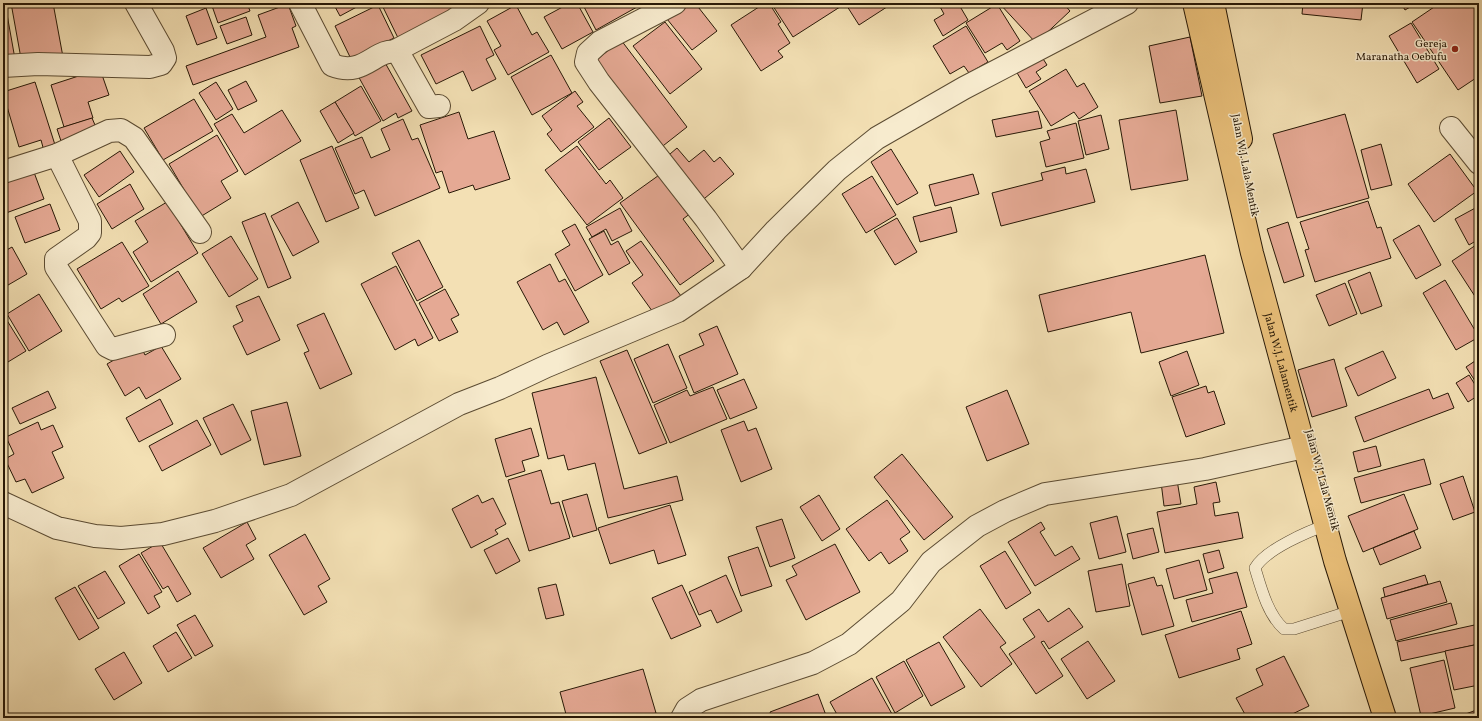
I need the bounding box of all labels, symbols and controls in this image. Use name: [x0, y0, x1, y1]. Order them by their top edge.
place label: Gereja Maranatha Oebufu: [1356, 37, 1448, 65]
marker: Gereja Maranatha Oebufu: [1450, 44, 1460, 54]
street label: Jalan W.J. Lala Mentik: [1227, 113, 1262, 218]
street label: Jalan W.J. Lalamentik: [1259, 312, 1301, 414]
street label: Jalan W.J. Lala Mentik: [1301, 428, 1342, 533]

